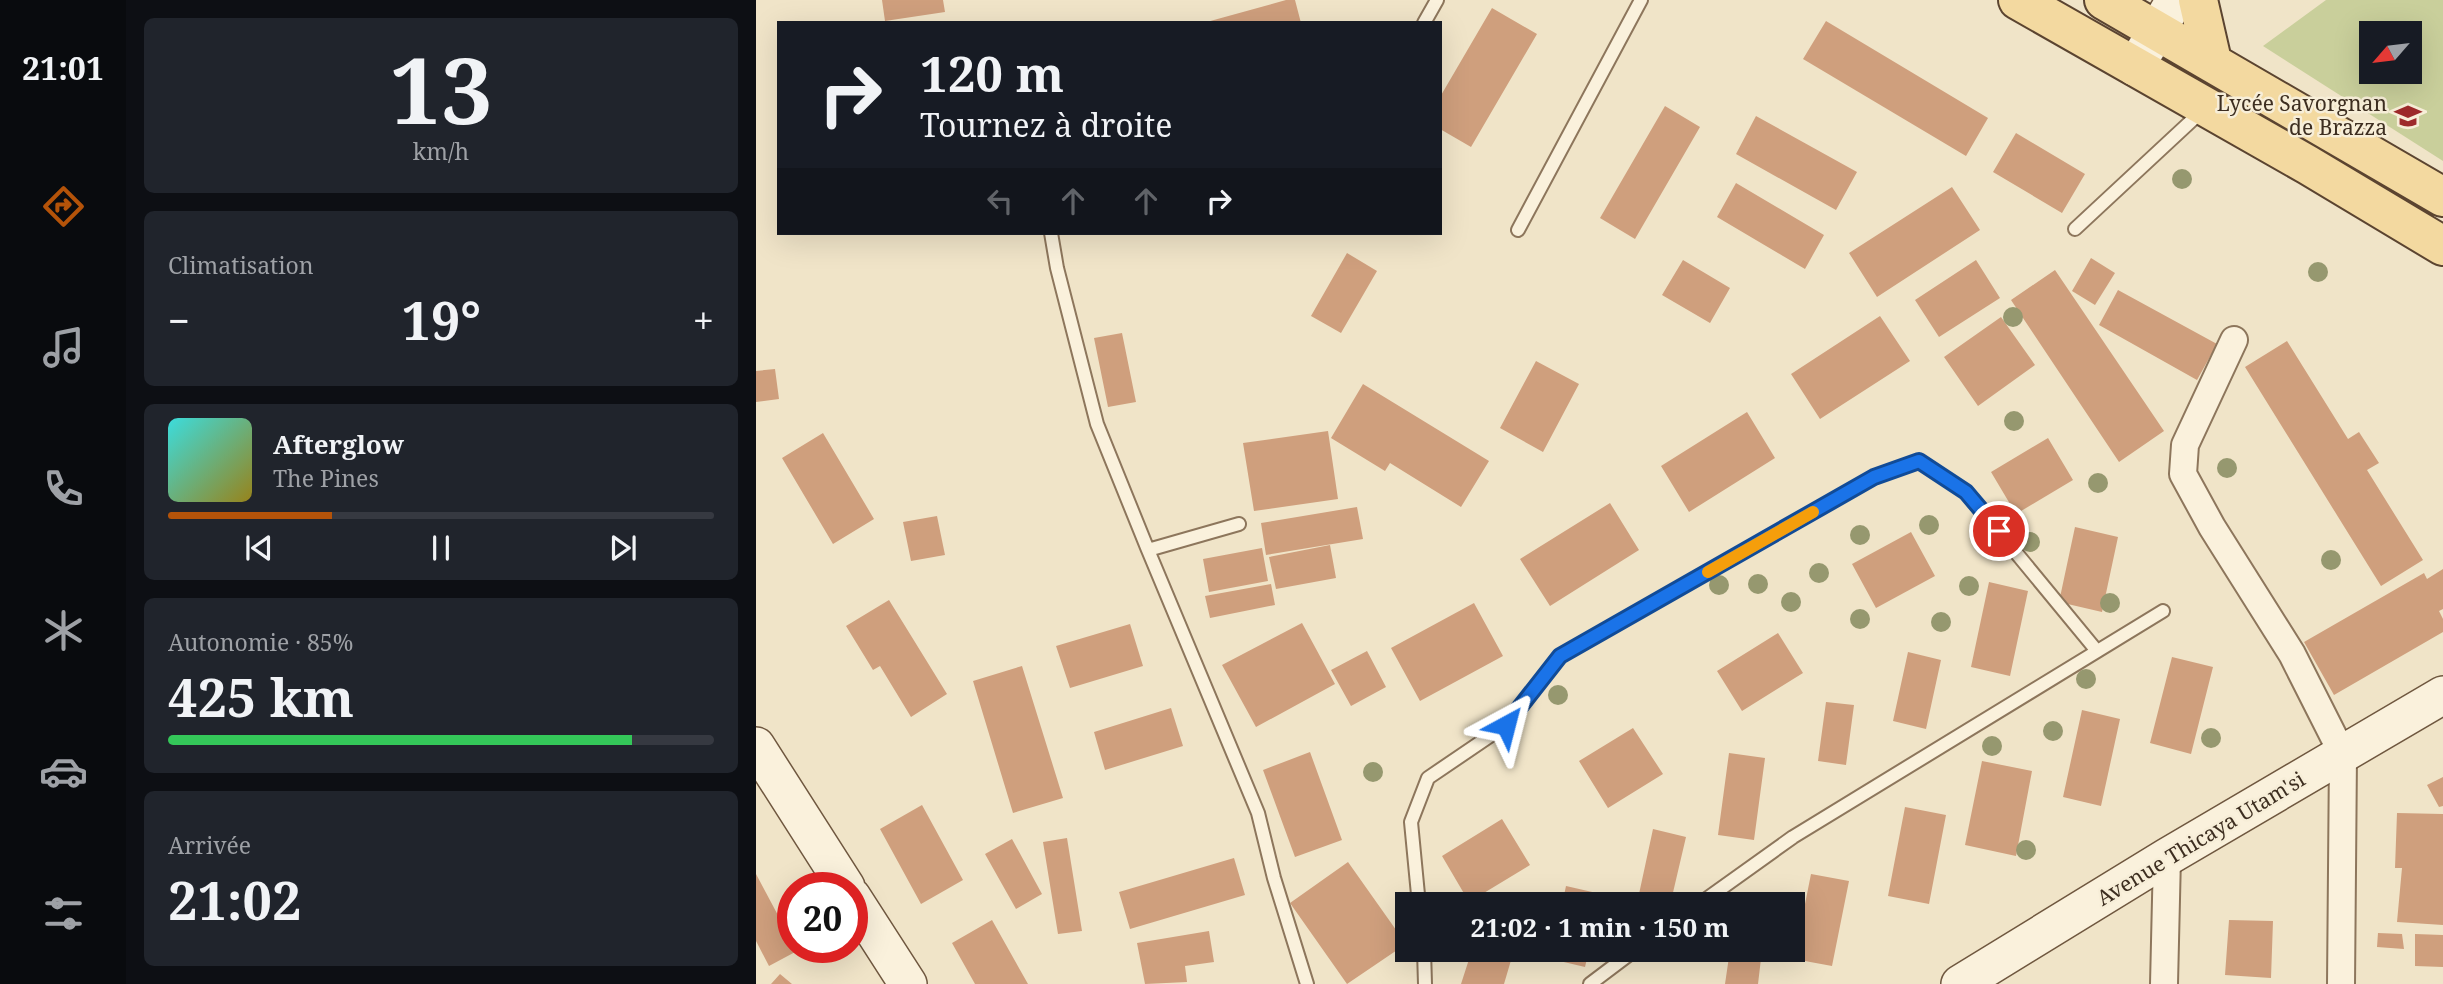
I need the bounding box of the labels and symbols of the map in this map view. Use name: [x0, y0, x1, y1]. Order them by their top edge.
north arrow: [2359, 21, 2422, 84]
place label: Lycée Savorgnan de Brazza: [2217, 89, 2387, 141]
school or university icon: Lycée Savorgnan de Brazza: [2393, 101, 2423, 131]
pin: [1969, 501, 2029, 561]
position arrow: [1469, 688, 1543, 762]
street label: Avenue Thicaya Utam'si: [2091, 765, 2310, 912]
speed limit sign: 20: [777, 872, 868, 963]

